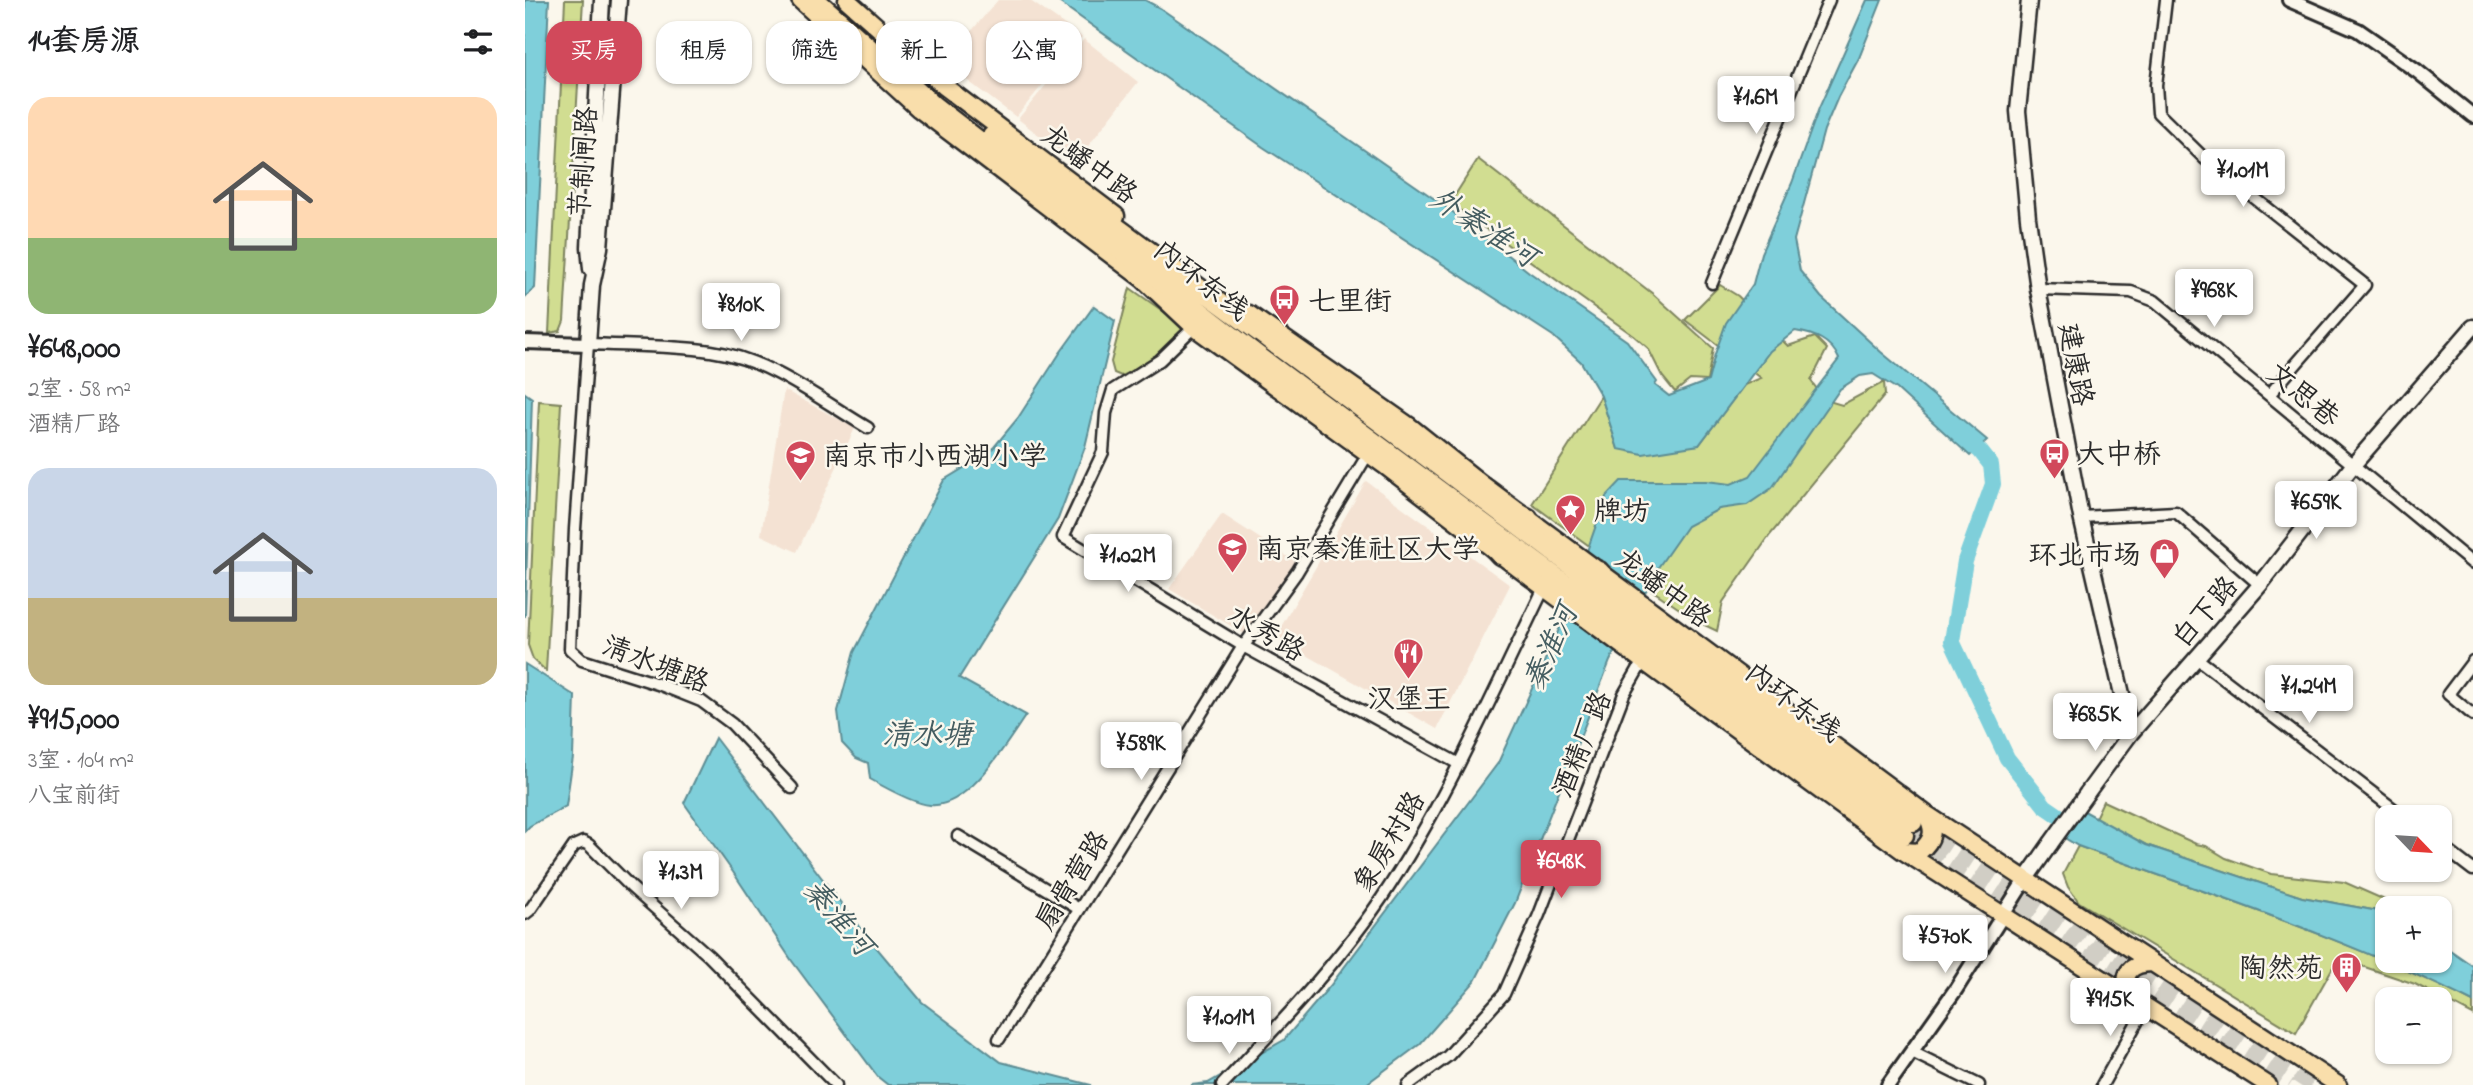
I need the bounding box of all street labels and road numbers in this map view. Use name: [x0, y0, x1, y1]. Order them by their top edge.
street label: 节制闸路: [561, 105, 610, 220]
street label: 龙蟠中路: [1031, 116, 1145, 216]
street label: 内环东线: [1143, 231, 1257, 332]
street label: 建康路: [2045, 320, 2102, 410]
street label: 文思巷: [2256, 354, 2348, 440]
street label: 龙蟠中路: [1605, 540, 1719, 640]
street label: 白下路: [2164, 568, 2250, 658]
street label: 水秀路: [1219, 596, 1312, 674]
street label: 清水塘路: [595, 627, 714, 705]
street label: 内环东线: [1735, 654, 1849, 754]
street label: 酒精厂路: [1544, 686, 1624, 805]
street label: 象房村路: [1345, 784, 1437, 901]
street label: 扇骨营路: [1027, 823, 1121, 940]

